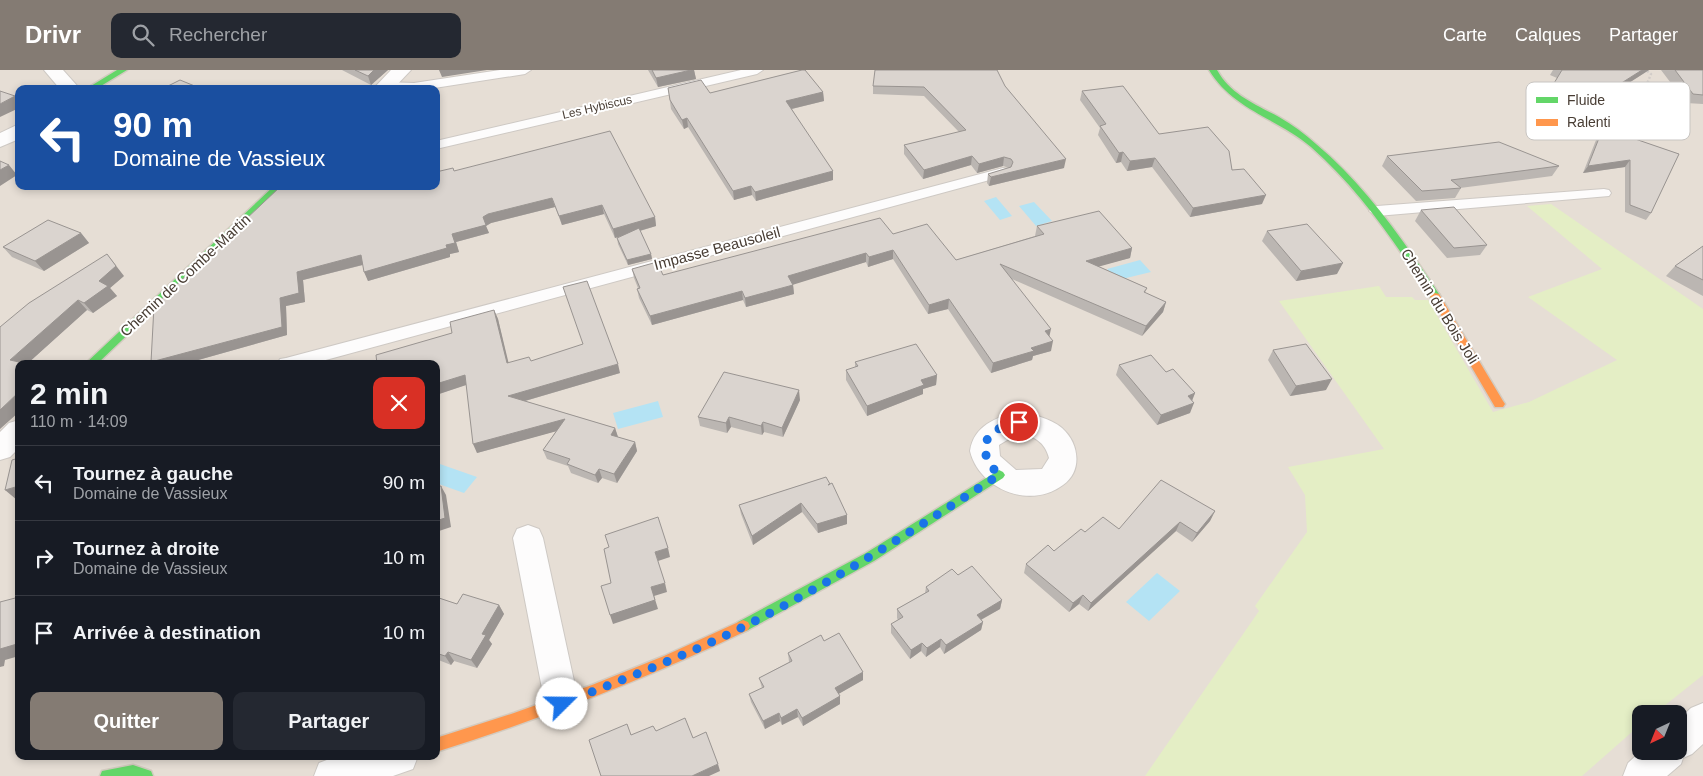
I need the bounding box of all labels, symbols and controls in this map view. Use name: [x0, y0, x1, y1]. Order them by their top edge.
search box: [111, 13, 461, 58]
text: Drivr: [25, 21, 81, 48]
icon: search: [129, 21, 157, 49]
text: Rechercher: [169, 24, 267, 45]
text: Carte: [1443, 25, 1487, 45]
text: Calques: [1515, 25, 1581, 45]
text: Partager: [1609, 25, 1678, 45]
legend: [1526, 82, 1690, 140]
street label: Les Hybiscus: [561, 92, 633, 122]
text: Fluide: [1567, 92, 1605, 108]
icon: left: [30, 105, 95, 170]
text: 90 m: [113, 105, 193, 144]
text: Ralenti: [1567, 114, 1611, 130]
text: Domaine de Vassieux: [113, 146, 325, 171]
street label: Chemin de Combe-Martin: [116, 210, 254, 340]
street label: Impasse Beausoleil: [652, 223, 782, 273]
street label: Chemin du Bois Joli: [1398, 245, 1482, 367]
text: 2 min: [30, 377, 108, 410]
button: close: [373, 377, 425, 429]
pin: [998, 401, 1040, 443]
icon: arrive: [1005, 408, 1033, 436]
text: 110 m · 14:09: [30, 413, 128, 430]
text: Tournez à gauche: [73, 463, 233, 484]
icon: left: [30, 469, 58, 497]
text: 90 m: [383, 472, 425, 493]
text: Domaine de Vassieux: [73, 485, 227, 502]
text: Tournez à droite: [73, 538, 219, 559]
icon: right: [30, 544, 58, 572]
text: 10 m: [383, 547, 425, 568]
text: Domaine de Vassieux: [73, 560, 227, 577]
icon: arrive: [30, 619, 58, 647]
text: Arrivée à destination: [73, 622, 261, 643]
text: 10 m: [383, 622, 425, 643]
position arrow: [535, 677, 587, 729]
button: Quitter: [30, 692, 223, 750]
button: Partager: [233, 692, 425, 750]
north arrow: [1632, 705, 1688, 760]
map controls: [1632, 705, 1687, 760]

